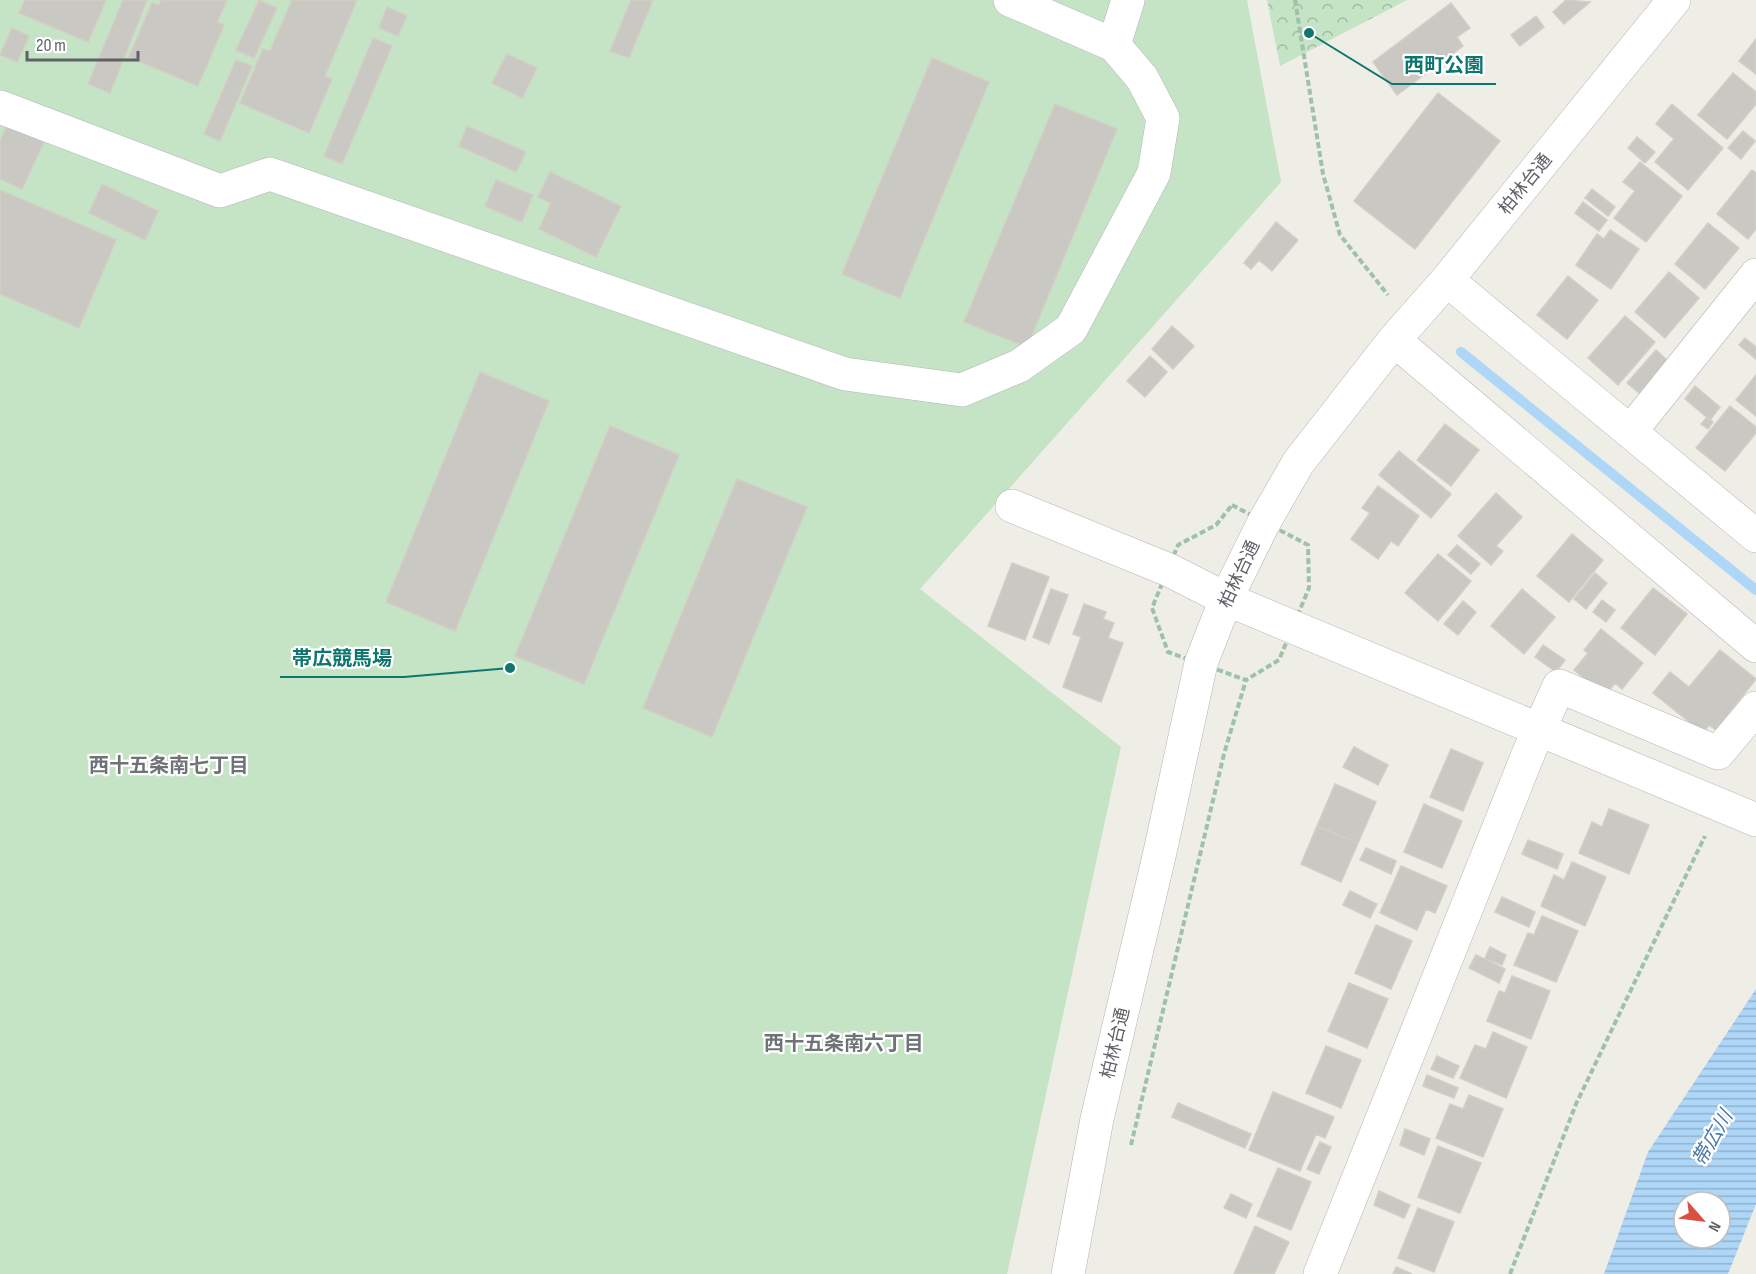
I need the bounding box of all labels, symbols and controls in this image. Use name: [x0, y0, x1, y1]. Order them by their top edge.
scale bar: [27, 24, 138, 62]
text: 20 m: [36, 35, 66, 56]
callout: 西町公園: [1392, 46, 1496, 84]
text: 西町公園: [1404, 54, 1484, 78]
street label: 柏林台通: [1495, 150, 1556, 219]
street label: 柏林台通: [1215, 537, 1264, 611]
callout: 帯広競馬場: [280, 639, 404, 677]
text: 帯広競馬場: [292, 647, 392, 671]
district label: 西十五条南七丁目: [89, 754, 249, 778]
street label: 柏林台通: [1097, 1006, 1134, 1081]
district label: 西十五条南六丁目: [764, 1032, 924, 1056]
water label: 帯広川: [1687, 1105, 1739, 1170]
north arrow: [1672, 1190, 1732, 1250]
text: N: [1704, 1218, 1724, 1235]

